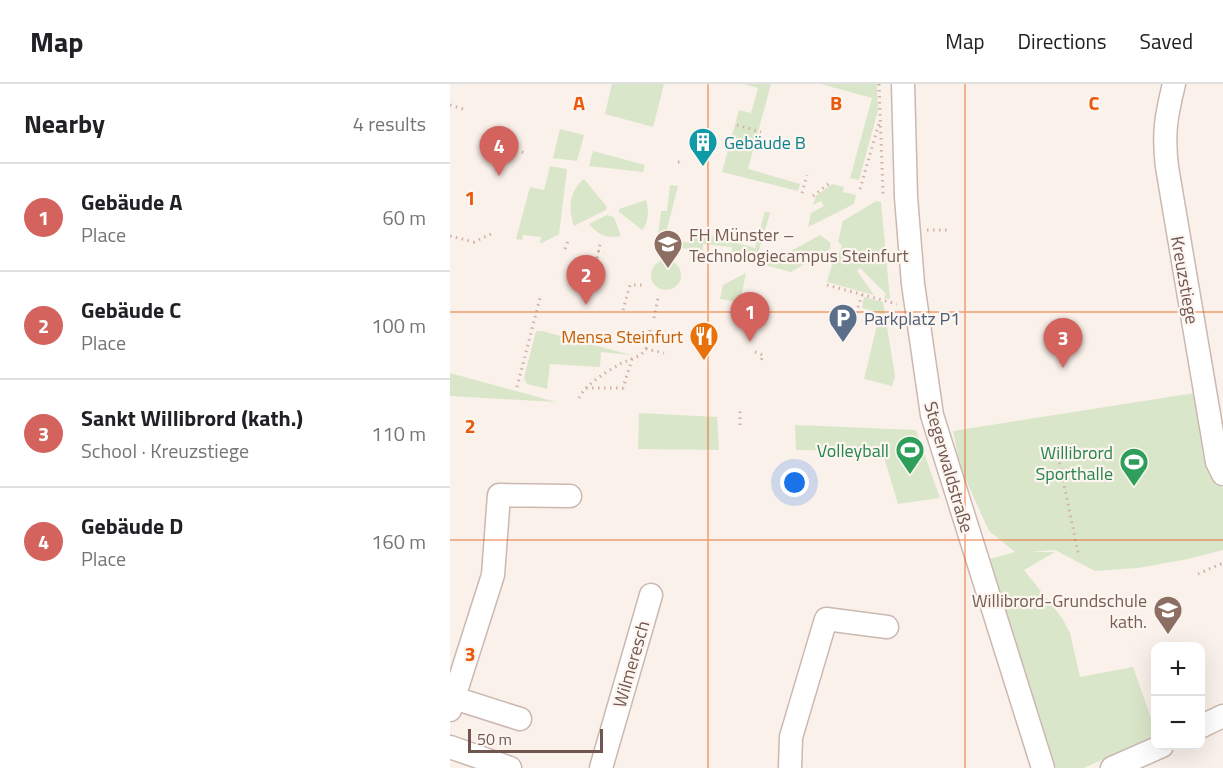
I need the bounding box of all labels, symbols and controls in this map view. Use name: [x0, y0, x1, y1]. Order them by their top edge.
text: Map: [30, 20, 84, 63]
text: Map: [945, 25, 985, 57]
text: Directions: [1018, 25, 1107, 57]
text: Saved: [1140, 25, 1193, 57]
text: A: [573, 87, 585, 118]
text: B: [830, 87, 842, 118]
text: C: [1089, 87, 1100, 118]
text: Nearby: [24, 104, 105, 143]
text: 4 results: [353, 108, 426, 139]
pin: 4: [479, 126, 518, 176]
building icon: Gebäude B: [687, 126, 719, 168]
place label: Gebäude B: [724, 129, 806, 156]
text: 1: [464, 182, 476, 213]
text: Gebäude A: [81, 185, 182, 219]
text: 1: [38, 202, 49, 233]
text: 60 m: [382, 202, 426, 233]
text: Place: [81, 219, 126, 250]
place label: FH Münster – Technologiecampus Steinfurt: [689, 221, 909, 269]
school or university icon: FH Münster – Technologiecampus Steinfurt: [652, 228, 684, 270]
street label: Kreuzstiege: [1164, 234, 1206, 326]
pin: 2: [566, 256, 606, 305]
pin: 1: [730, 292, 770, 342]
text: Gebäude C: [81, 293, 181, 327]
parking icon: Parkplatz P1: [827, 302, 859, 344]
place label: Parkplatz P1: [864, 305, 960, 332]
text: 2: [38, 310, 49, 341]
text: 100 m: [371, 310, 426, 341]
pin: 3: [1044, 318, 1082, 368]
restaurant icon: Mensa Steinfurt: [688, 320, 720, 362]
place label: Mensa Steinfurt: [561, 323, 684, 350]
text: Place: [81, 327, 126, 358]
street label: Stegerwaldstraße: [917, 398, 981, 536]
text: Sankt Willibrord (kath.): [81, 401, 303, 435]
text: 2: [464, 410, 476, 441]
text: 3: [38, 418, 49, 449]
text: 110 m: [371, 418, 426, 449]
sports icon: Volleyball: [894, 434, 926, 476]
text: School · Kreuzstiege: [81, 435, 249, 466]
place label: Volleyball: [817, 437, 889, 464]
place label: Willibrord Sporthalle: [1036, 439, 1113, 487]
sports icon: Willibrord Sporthalle: [1118, 446, 1150, 488]
your location: [780, 468, 809, 497]
text: Gebäude D: [81, 509, 183, 543]
text: 4: [38, 526, 49, 557]
text: 160 m: [371, 526, 426, 557]
text: Place: [81, 543, 126, 574]
place label: Willibrord-Grundschule kath.: [972, 587, 1147, 635]
school or university icon: Willibrord-Grundschule kath.: [1152, 594, 1184, 636]
street label: Wilmeresch: [606, 617, 656, 711]
text: 3: [464, 638, 476, 669]
map controls: [1151, 642, 1205, 750]
button: +: [1151, 642, 1205, 696]
button: −: [1151, 696, 1205, 750]
scale bar: [468, 726, 603, 754]
text: 50 m: [477, 727, 512, 751]

